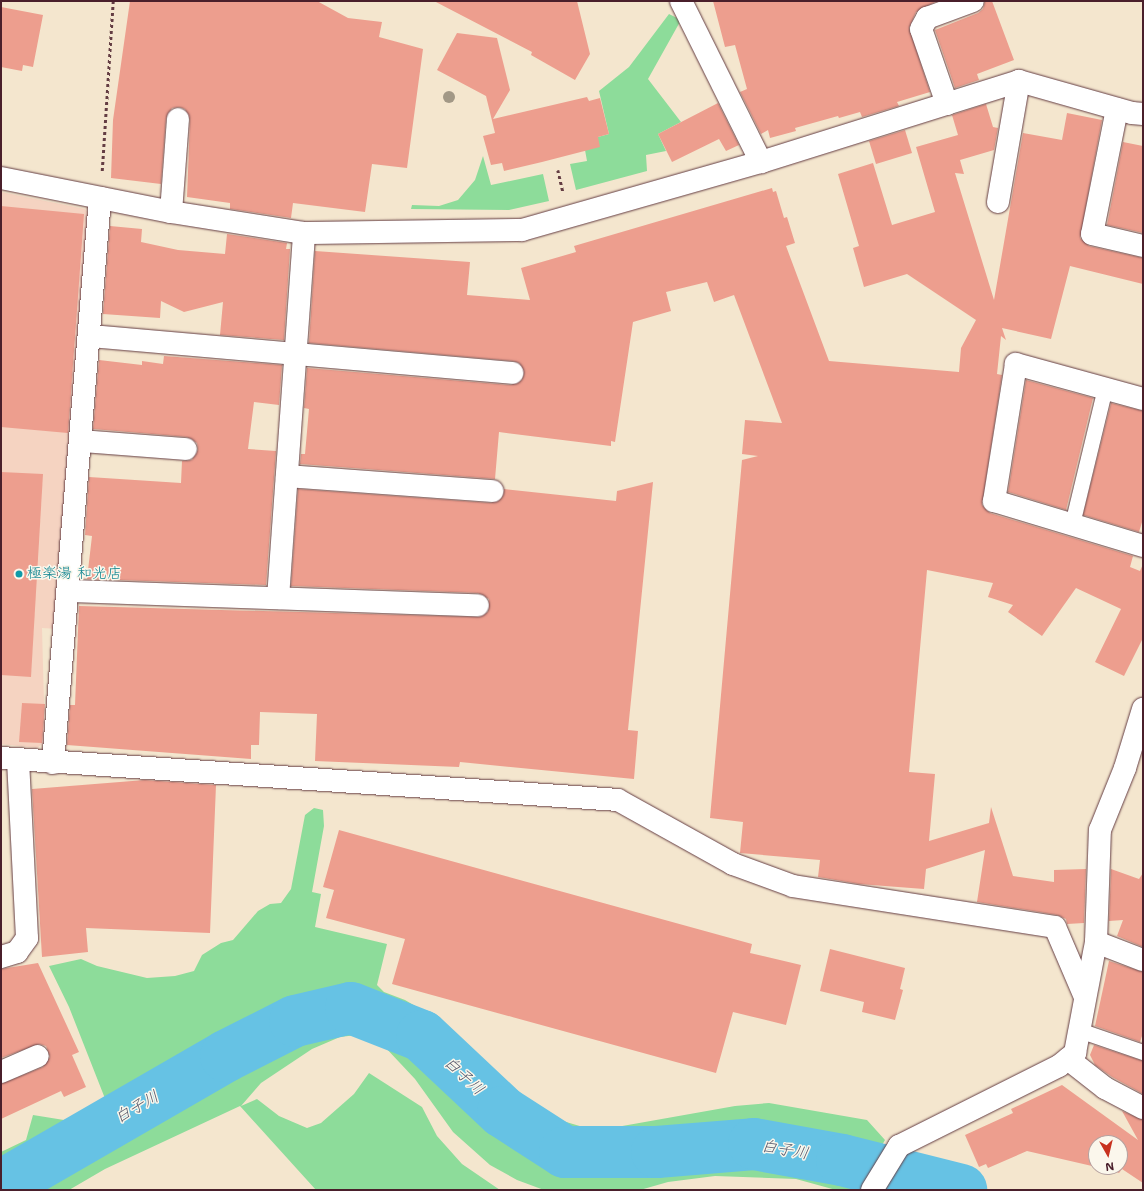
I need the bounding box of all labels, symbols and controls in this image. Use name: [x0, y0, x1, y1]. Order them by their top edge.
place label: 極楽湯 和光店: [27, 565, 122, 583]
marker: 極楽湯 和光店: [14, 569, 24, 579]
water label: 白子川: [440, 1053, 488, 1099]
water label: 白子川: [111, 1087, 163, 1127]
north arrow: [1088, 1135, 1128, 1175]
water label: 白子川: [760, 1136, 810, 1164]
text: N: [1104, 1158, 1115, 1174]

